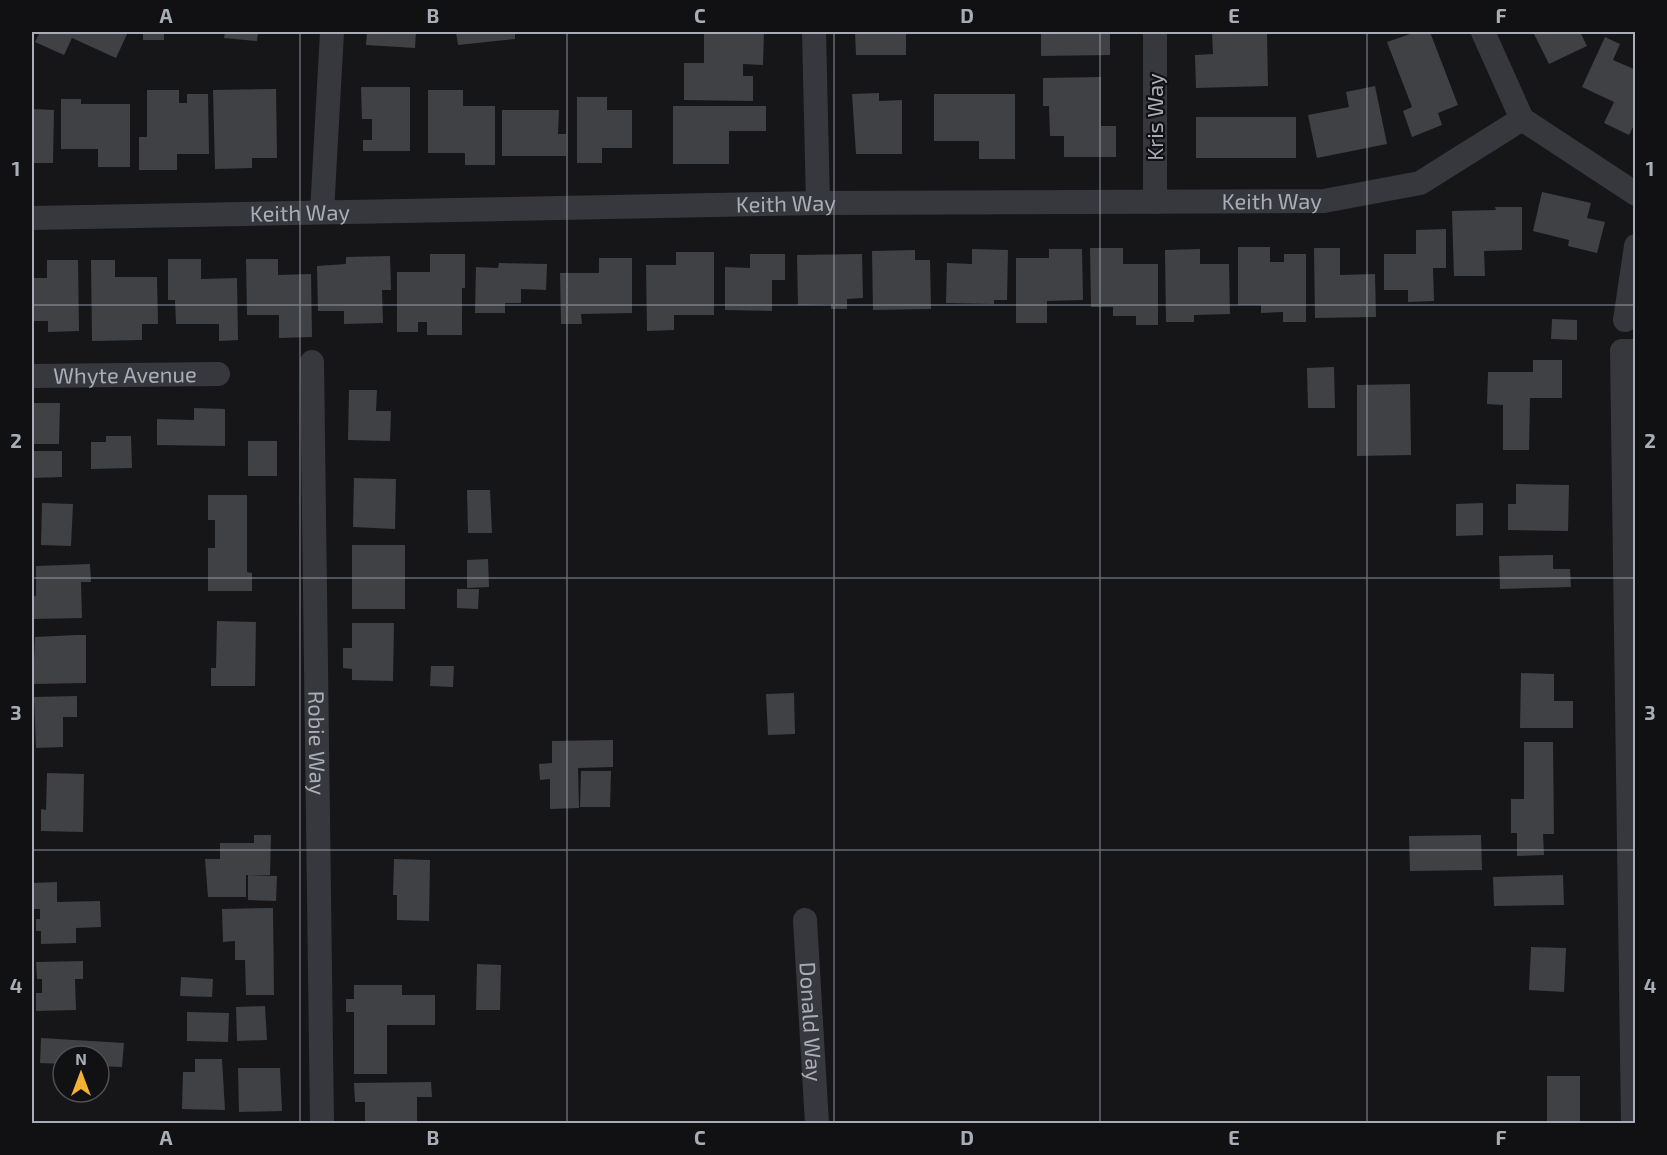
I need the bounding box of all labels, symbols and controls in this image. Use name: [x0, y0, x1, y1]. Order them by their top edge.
text: A: [159, 3, 173, 27]
text: B: [427, 3, 439, 27]
text: C: [694, 3, 706, 27]
text: D: [960, 3, 974, 27]
text: E: [1228, 3, 1240, 27]
text: F: [1495, 3, 1507, 27]
street label: Kris Way: [1141, 73, 1167, 161]
text: 1: [12, 156, 20, 180]
text: 1: [1646, 156, 1654, 180]
street label: Keith Way: [1222, 187, 1322, 213]
street label: Keith Way: [736, 189, 836, 217]
street label: Keith Way: [250, 198, 351, 226]
street label: Whyte Avenue: [53, 360, 197, 388]
text: 2: [10, 428, 22, 452]
text: 2: [1644, 428, 1656, 452]
street label: Robie Way: [304, 690, 332, 796]
text: 3: [10, 700, 22, 724]
text: 3: [1644, 700, 1656, 724]
street label: Donald Way: [795, 961, 829, 1083]
text: 4: [10, 973, 23, 997]
text: 4: [1644, 973, 1657, 997]
north arrow: [51, 1044, 111, 1104]
text: N: [75, 1049, 87, 1068]
text: A: [159, 1125, 173, 1149]
text: B: [427, 1125, 439, 1149]
text: C: [694, 1125, 706, 1149]
text: D: [960, 1125, 974, 1149]
text: E: [1228, 1125, 1240, 1149]
text: F: [1495, 1125, 1507, 1149]

